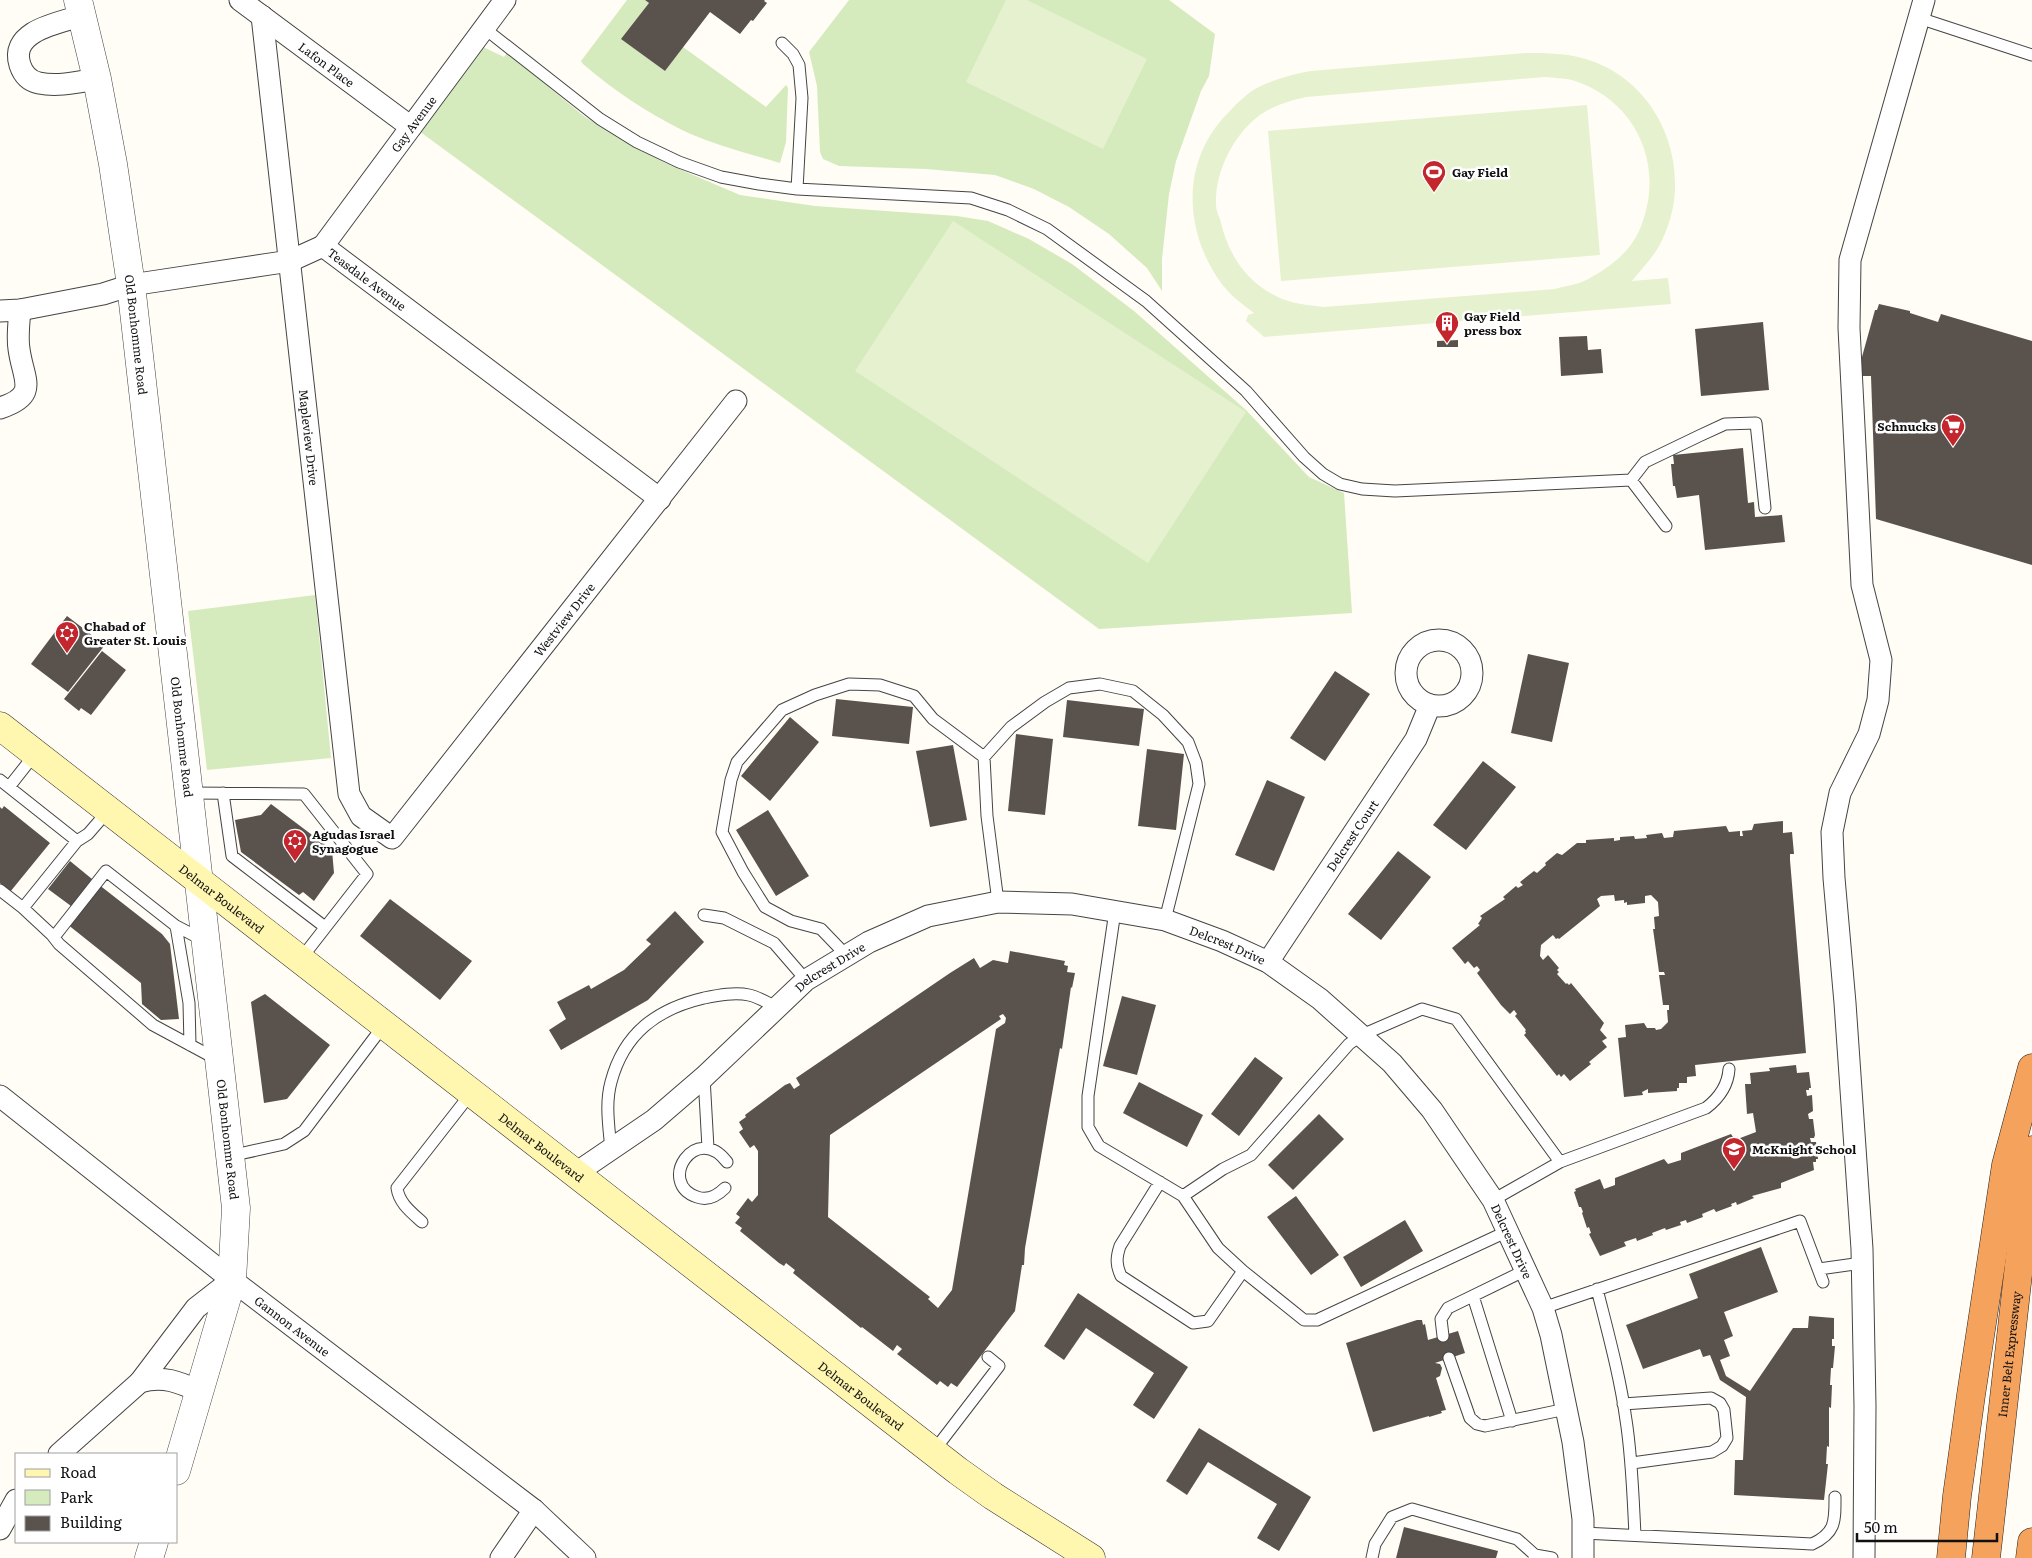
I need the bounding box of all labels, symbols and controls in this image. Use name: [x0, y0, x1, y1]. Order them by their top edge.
street label: Lafon Place: [295, 38, 358, 91]
street label: Gay Avenue: [386, 92, 440, 156]
sports icon: Gay Field: [1421, 159, 1447, 193]
place label: Gay Field: [1452, 163, 1508, 181]
street label: Teasdale Avenue: [324, 243, 410, 315]
street label: Old Bonhomme Road: [121, 273, 153, 396]
place label: Gay Field press box: [1464, 307, 1522, 339]
building icon: Gay Field press box: [1434, 310, 1460, 344]
street label: Mapleview Drive: [295, 388, 323, 487]
supermarket icon: Schnucks: [1940, 413, 1966, 447]
place label: Schnucks: [1877, 417, 1936, 435]
street label: Westview Drive: [529, 579, 599, 660]
place label: Chabad of Greater St. Louis: [84, 617, 186, 649]
synagogue icon: Chabad of Greater St. Louis: [54, 620, 80, 654]
street label: Old Bonhomme Road: [167, 676, 198, 799]
street label: Delcrest Court: [1322, 796, 1383, 875]
place label: Agudas Israel Synagogue: [312, 825, 396, 857]
synagogue icon: Agudas Israel Synagogue: [282, 828, 308, 862]
street label: Delmar Boulevard: [175, 859, 269, 938]
street label: Delcrest Drive: [1187, 921, 1268, 969]
street label: Delcrest Drive: [790, 937, 868, 996]
street label: Old Bonhomme Road: [212, 1078, 244, 1201]
street label: Delmar Boulevard: [495, 1108, 589, 1187]
school or university icon: McKnight School: [1721, 1136, 1747, 1170]
place label: McKnight School: [1752, 1140, 1857, 1158]
street label: Delcrest Drive: [1487, 1201, 1537, 1282]
street label: Inner Belt Expressway: [1993, 1290, 2025, 1418]
street label: Gannon Avenue: [251, 1291, 334, 1361]
street label: Delmar Boulevard: [815, 1357, 908, 1435]
legend: [15, 1453, 178, 1543]
text: Road: [60, 1460, 96, 1483]
text: Park: [60, 1485, 94, 1508]
text: Building: [60, 1510, 122, 1533]
scale bar: [1857, 1510, 1997, 1542]
text: 50 m: [1864, 1515, 1898, 1538]

